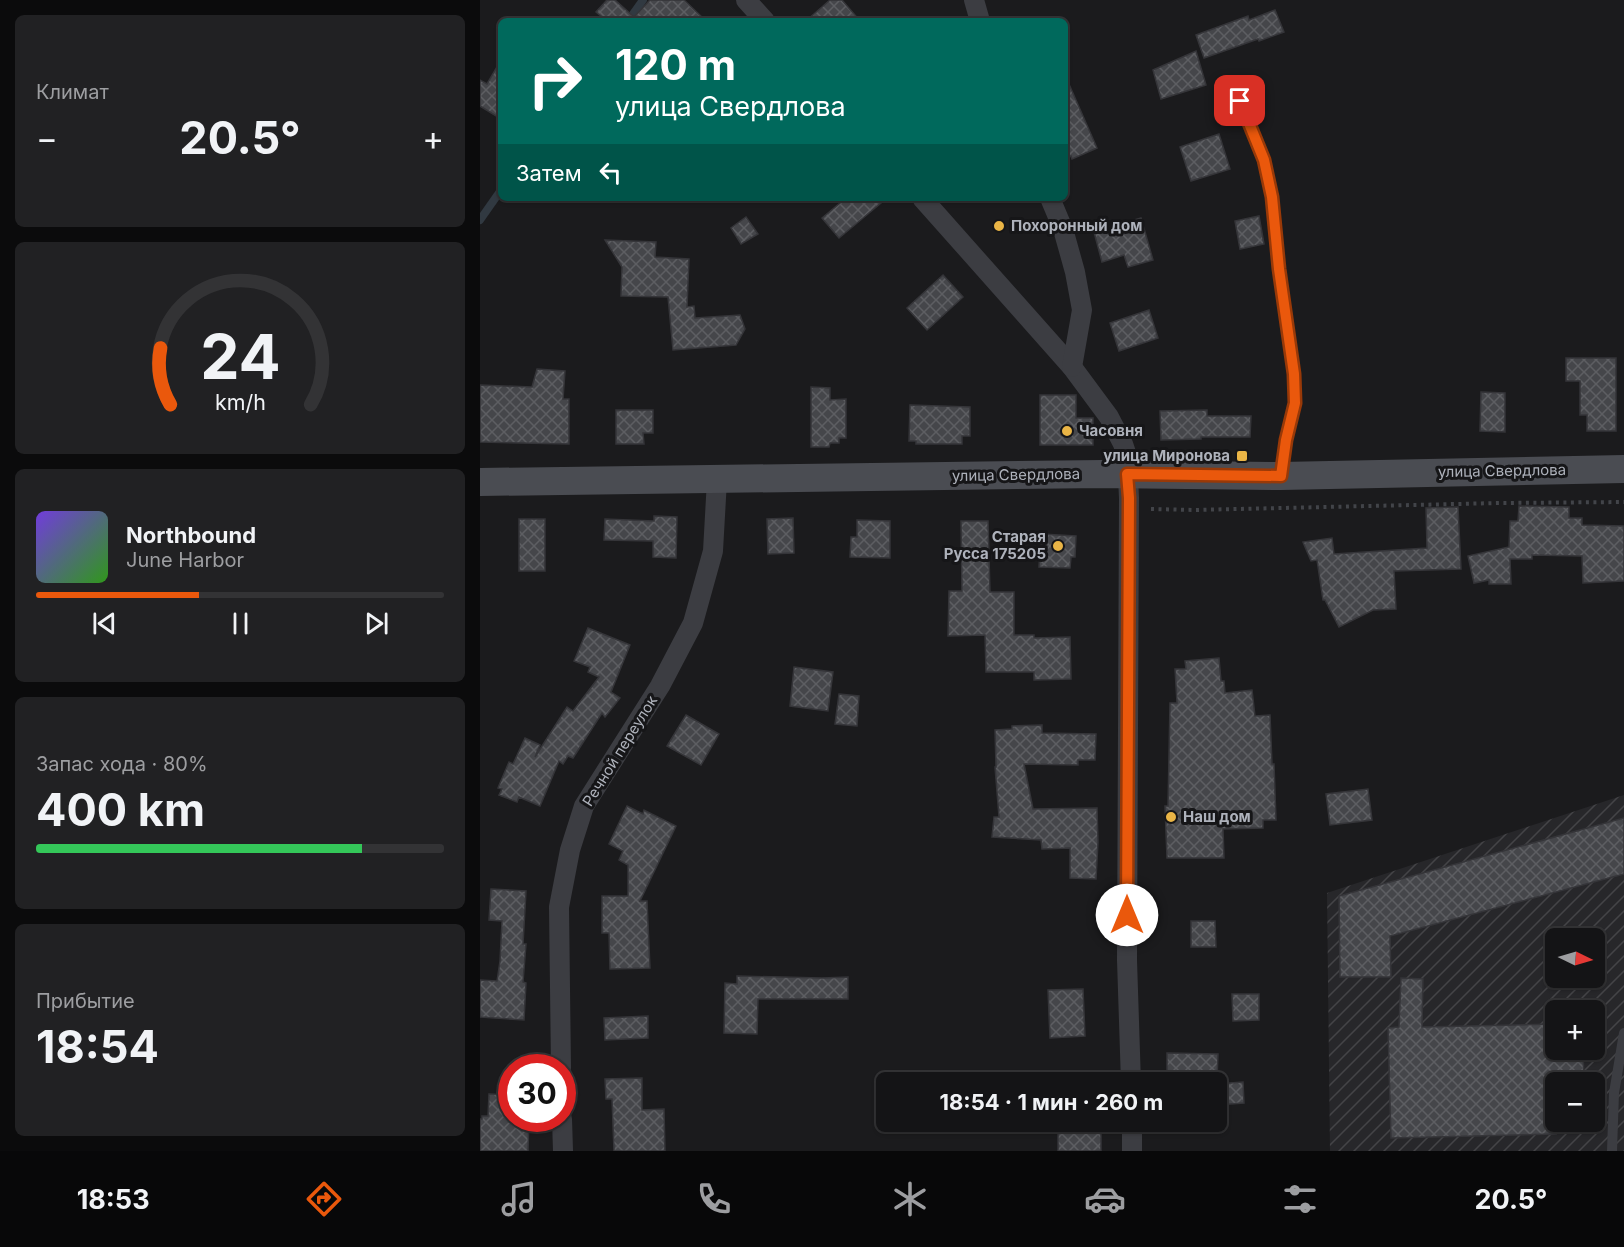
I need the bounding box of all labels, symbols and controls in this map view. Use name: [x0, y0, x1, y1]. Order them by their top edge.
text: 120 m: [615, 39, 736, 90]
icon: right: [516, 42, 594, 120]
pin: [1214, 75, 1265, 126]
text: Климат: [36, 80, 109, 104]
icon: arrive: [1223, 84, 1256, 117]
text: улица Свердлова: [615, 90, 846, 123]
text: 20.5°: [179, 110, 301, 165]
text: −: [36, 118, 58, 158]
text: +: [422, 118, 444, 158]
icon: left: [594, 156, 627, 189]
text: Затем: [516, 160, 582, 186]
place label: Похоронный дом: [1011, 216, 1142, 235]
marker: Похоронный дом: [992, 219, 1006, 233]
text: 24: [200, 319, 280, 394]
text: km/h: [215, 390, 265, 416]
place label: Часовня: [1079, 421, 1143, 440]
marker: Часовня: [1060, 424, 1074, 438]
place label: улица Миронова: [1103, 446, 1230, 465]
marker: улица Миронова: [1235, 449, 1249, 463]
street label: улица Свердлова: [1438, 460, 1566, 481]
street label: улица Свердлова: [952, 464, 1080, 485]
text: Northbound: [126, 522, 256, 548]
place label: Старая Русса 175205: [944, 527, 1046, 563]
marker: Старая Русса 175205: [1051, 539, 1065, 553]
text: June Harbor: [126, 548, 244, 572]
icon: previous: [88, 607, 121, 640]
icon: pause: [224, 607, 257, 640]
icon: next: [360, 607, 393, 640]
street label: Речной переулок: [578, 692, 661, 810]
text: Запас хода · 80%: [36, 752, 208, 776]
text: 400 km: [36, 782, 205, 837]
place label: Наш дом: [1183, 807, 1251, 826]
marker: Наш дом: [1164, 810, 1178, 824]
position arrow: [1095, 883, 1159, 947]
north arrow: [1545, 928, 1605, 988]
map controls: [1545, 928, 1605, 1132]
text: Прибытие: [36, 989, 135, 1013]
button: +: [1545, 1000, 1605, 1060]
text: 18:54: [36, 1019, 159, 1074]
speed limit sign: 30: [498, 1054, 576, 1132]
button: −: [1545, 1072, 1605, 1132]
text: 18:54 · 1 мин · 260 m: [940, 1089, 1163, 1115]
icon: directions: [303, 1178, 345, 1220]
icon: music: [498, 1178, 540, 1220]
icon: phone: [693, 1178, 735, 1220]
icon: climate: [889, 1178, 931, 1220]
icon: car: [1084, 1178, 1126, 1220]
icon: filters: [1279, 1178, 1321, 1220]
text: 18:53: [77, 1183, 150, 1216]
text: 20.5°: [1475, 1183, 1547, 1216]

